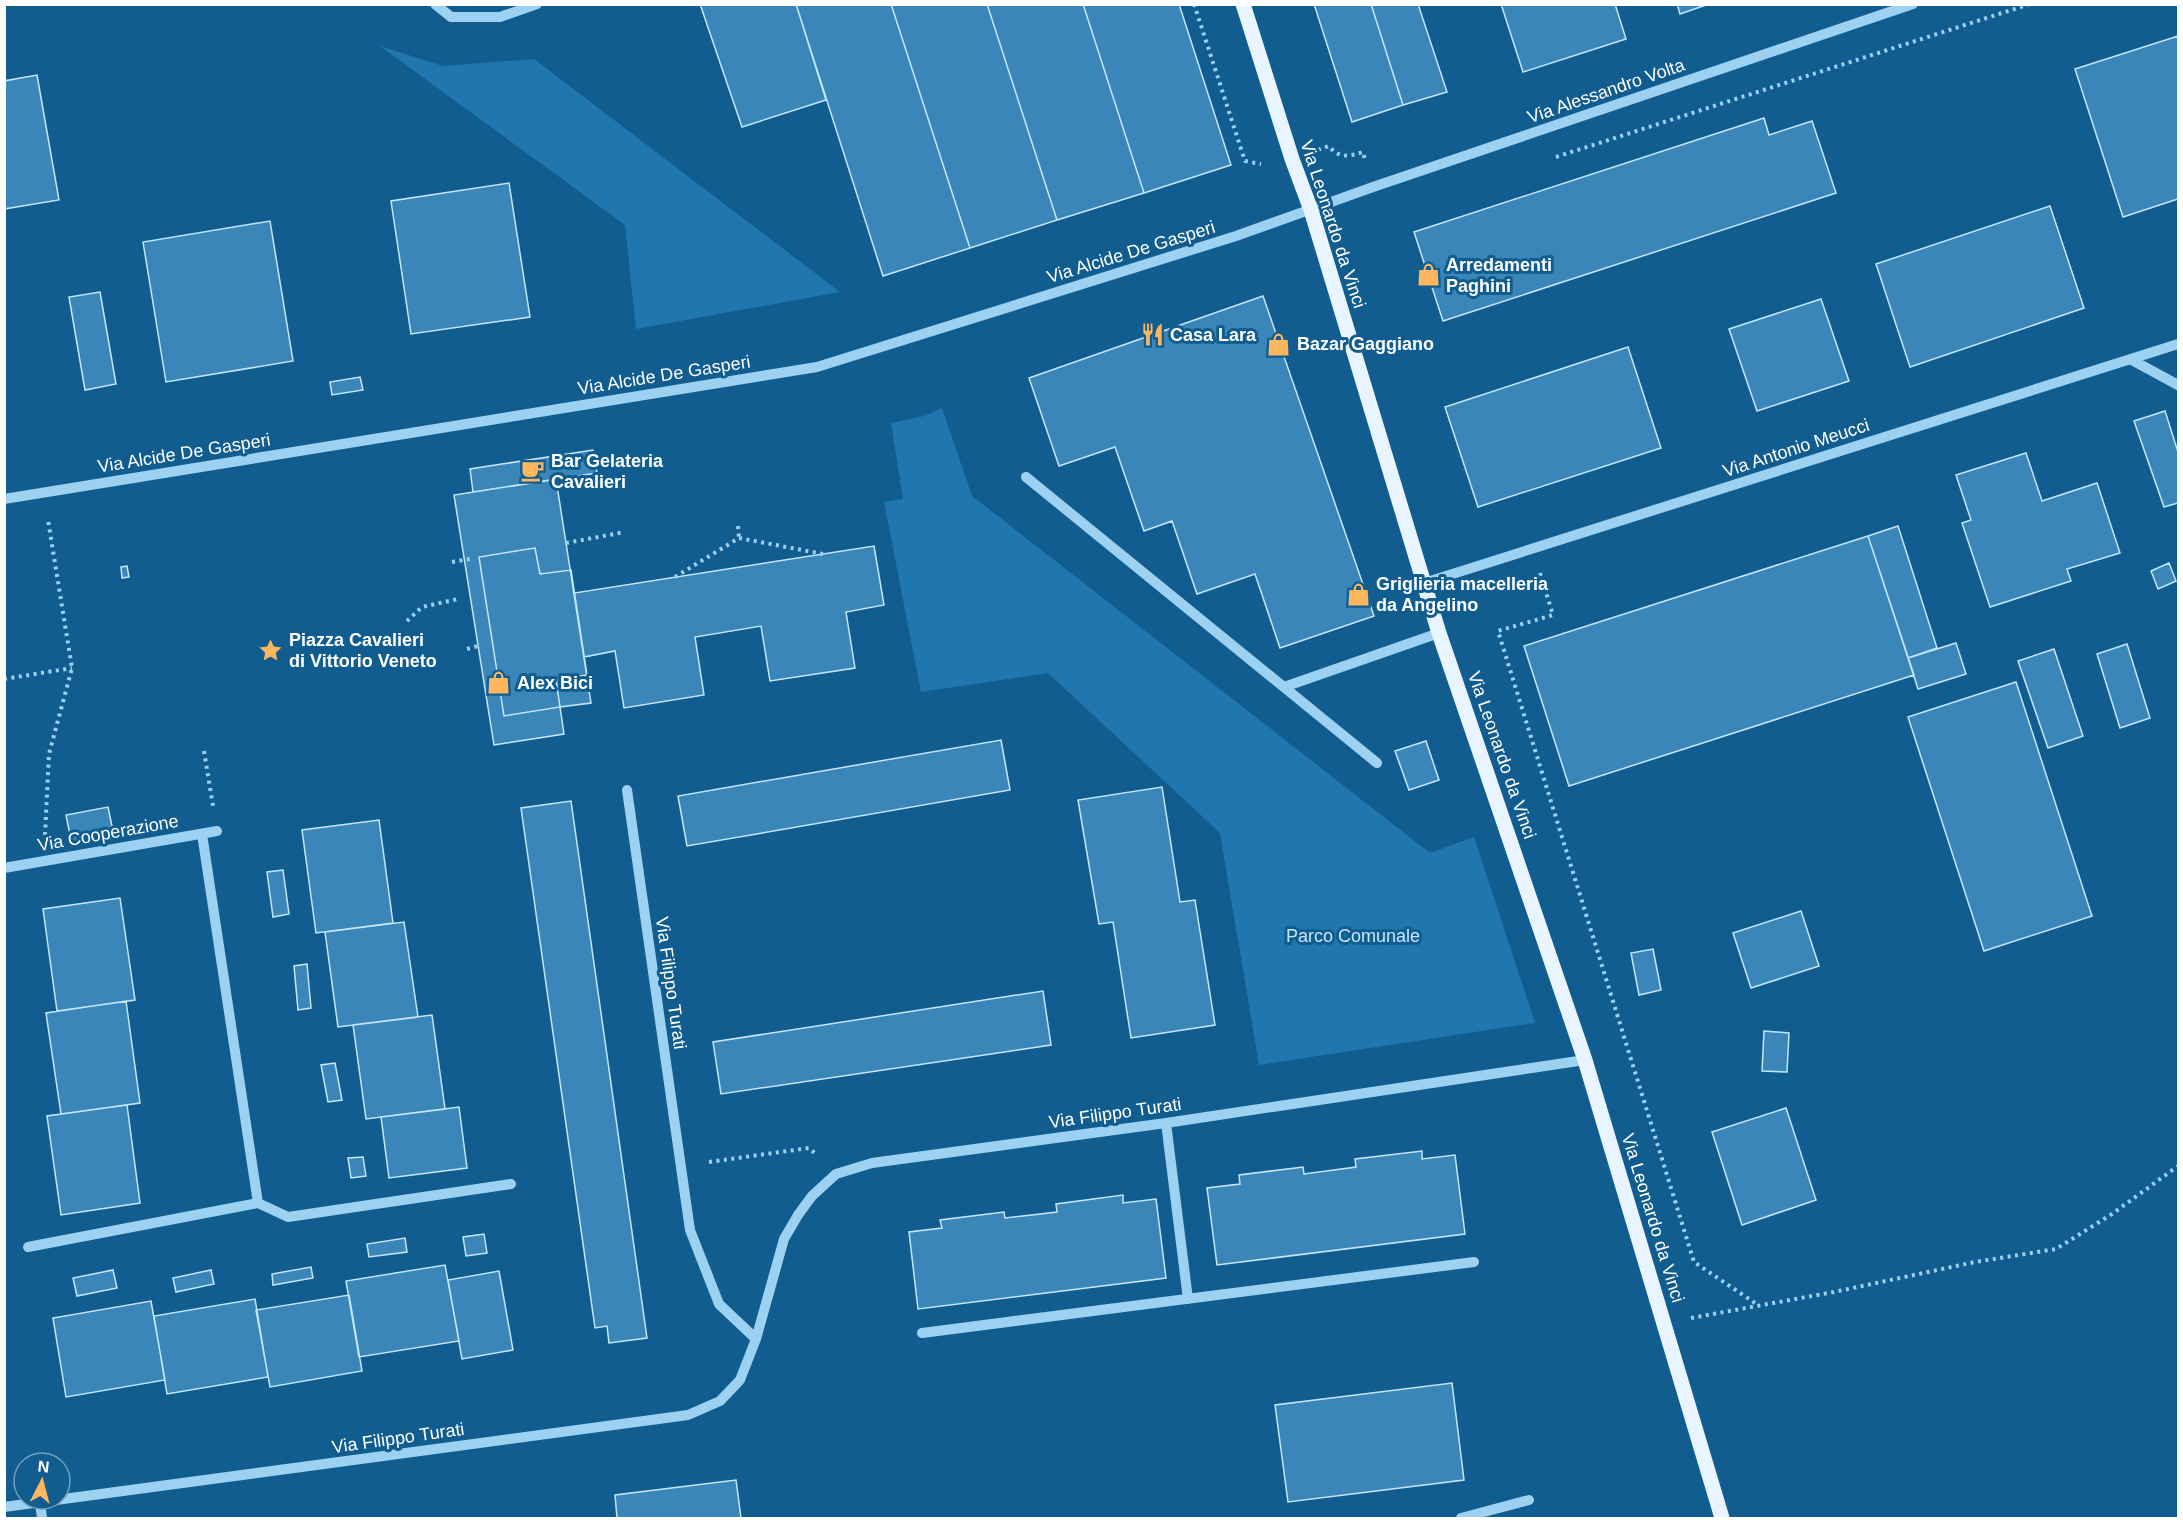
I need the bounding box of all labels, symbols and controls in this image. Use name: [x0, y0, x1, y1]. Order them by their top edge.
street label: Via Alessandro Volta: [1525, 54, 1688, 127]
street label: Via Leonardo da Vinci: [1296, 137, 1370, 311]
street label: Via Alcide De Gasperi: [1045, 217, 1217, 287]
place label: Arredamenti Paghini: [1446, 255, 1552, 296]
shop icon: Arredamenti Paghini: [1415, 262, 1441, 288]
restaurant icon: Casa Lara: [1139, 322, 1165, 348]
place label: Casa Lara: [1170, 325, 1257, 345]
shop icon: Bazar Gaggiano: [1266, 331, 1292, 357]
place label: Bazar Gaggiano: [1297, 334, 1434, 354]
street label: Via Alcide De Gasperi: [576, 351, 752, 399]
street label: Via Antonio Meucci: [1720, 415, 1872, 481]
street label: Via Alcide De Gasperi: [96, 429, 272, 477]
place label: Bar Gelateria Cavalieri: [551, 451, 664, 492]
cafe icon: Bar Gelateria Cavalieri: [520, 458, 546, 484]
place label: Griglieria macelleria da Angelino: [1376, 574, 1549, 615]
shop icon: Griglieria macelleria da Angelino: [1345, 581, 1371, 607]
place label: Piazza Cavalieri di Vittorio Veneto: [289, 630, 437, 671]
place icon: Piazza Cavalieri di Vittorio Veneto: [258, 637, 284, 663]
street label: Via Leonardo da Vinci: [1464, 669, 1540, 841]
shop icon: Alex Bici: [486, 670, 512, 696]
place label: Alex Bici: [517, 673, 593, 693]
street label: Via Cooperazione: [36, 811, 180, 855]
street label: Via Filippo Turati: [652, 915, 690, 1051]
park label: Parco Comunale: [1286, 926, 1420, 946]
street label: Via Filippo Turati: [1047, 1094, 1183, 1132]
street label: Via Leonardo da Vinci: [1618, 1131, 1688, 1305]
street label: Via Filippo Turati: [330, 1419, 466, 1457]
north arrow: [12, 1451, 72, 1511]
text: N: [37, 1458, 50, 1476]

